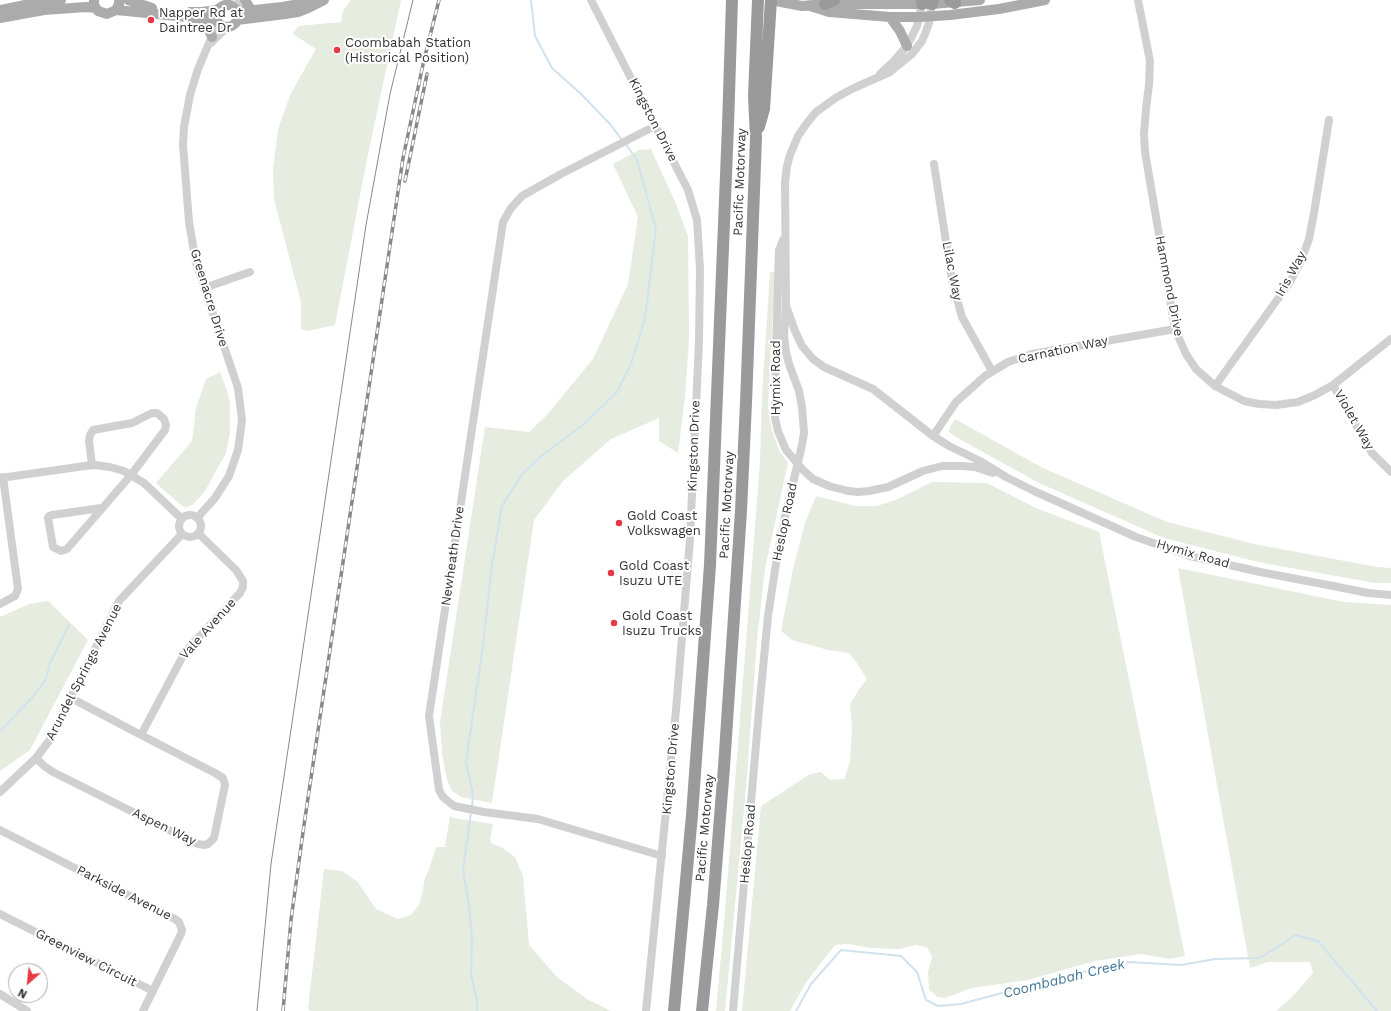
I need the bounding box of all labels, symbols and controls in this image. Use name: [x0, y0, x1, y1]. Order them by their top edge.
place label: Napper Rd at Daintree Dr: [159, 5, 243, 36]
marker: Napper Rd at Daintree Dr: [146, 15, 156, 25]
place label: Coombabah Station (Historical Position): [345, 35, 471, 66]
marker: Coombabah Station (Historical Position): [332, 45, 342, 55]
street label: Kingston Drive: [625, 76, 681, 164]
street label: Pacific Motorway: [730, 128, 750, 236]
street label: Hammond Drive: [1152, 234, 1186, 338]
street label: Lilac Way: [939, 240, 965, 302]
street label: Greenacre Drive: [187, 247, 231, 349]
street label: Iris Way: [1272, 249, 1310, 299]
street label: Carnation Way: [1017, 333, 1109, 367]
street label: Hymix Road: [768, 340, 784, 416]
street label: Violet Way: [1331, 387, 1377, 453]
street label: Kingston Drive: [685, 400, 703, 492]
street label: Pacific Motorway: [716, 451, 738, 559]
street label: Heslop Road: [769, 481, 801, 563]
street label: Newheath Drive: [438, 505, 468, 607]
place label: Gold Coast Volkswagen: [627, 508, 701, 539]
marker: Gold Coast Volkswagen: [614, 518, 624, 528]
street label: Hymix Road: [1155, 536, 1231, 572]
place label: Gold Coast Isuzu UTE: [619, 558, 689, 589]
marker: Gold Coast Isuzu UTE: [606, 568, 616, 578]
street label: Vale Avenue: [176, 595, 240, 663]
street label: Arundel Springs Avenue: [43, 601, 125, 743]
place label: Gold Coast Isuzu Trucks: [622, 608, 702, 639]
marker: Gold Coast Isuzu Trucks: [609, 618, 619, 628]
street label: Kingston Drive: [659, 723, 683, 815]
street label: Pacific Motorway: [693, 774, 717, 882]
street label: Heslop Road: [737, 804, 759, 884]
street label: Aspen Way: [130, 805, 198, 849]
street label: Parkside Avenue: [74, 862, 174, 924]
street label: Greenview Circuit: [33, 926, 139, 990]
water label: Coombabah Creek: [1001, 956, 1127, 1002]
north arrow: [8, 963, 48, 1003]
text: N: [16, 986, 29, 1001]

